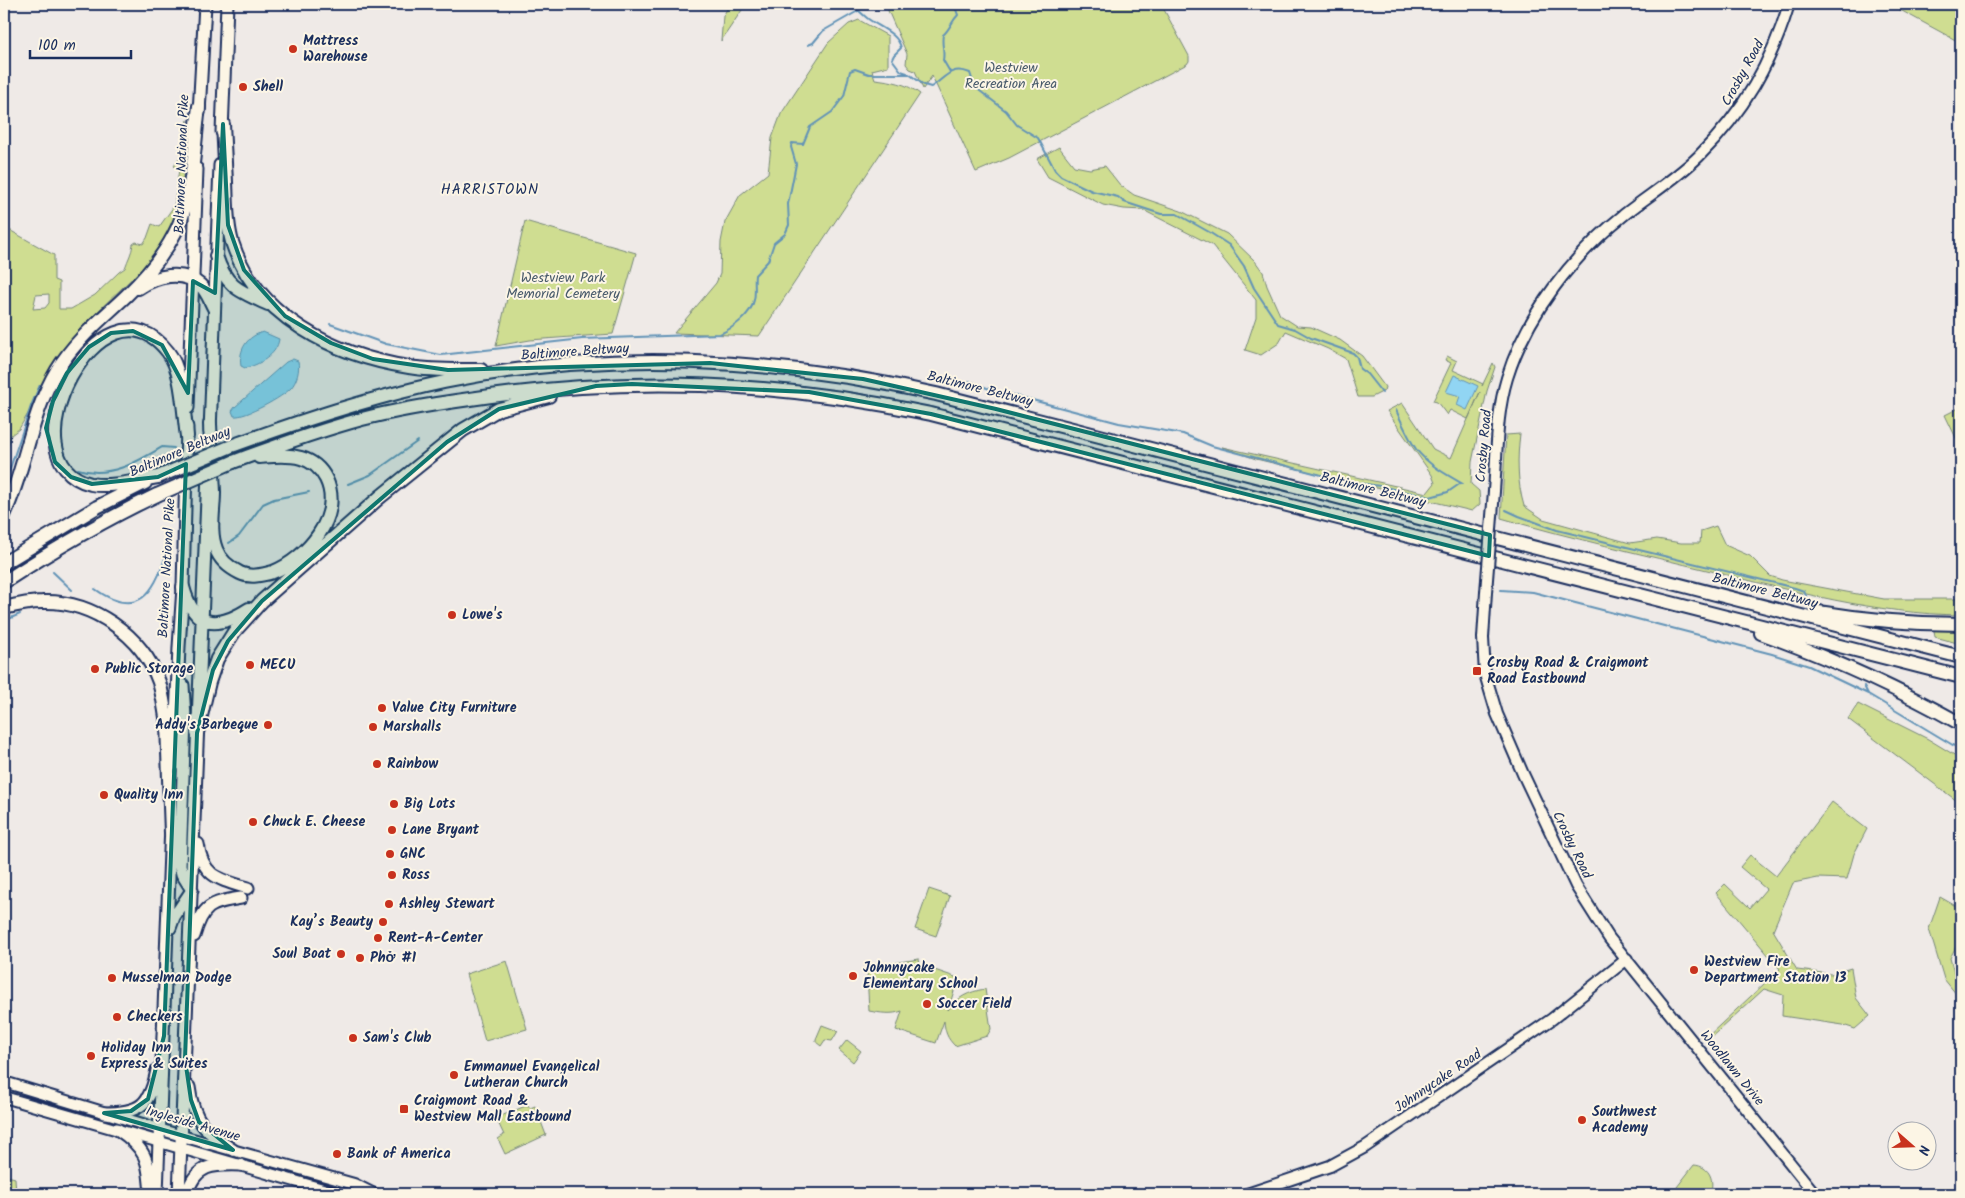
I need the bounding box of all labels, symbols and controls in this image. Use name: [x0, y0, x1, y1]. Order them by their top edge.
scale bar: [30, 28, 131, 60]
place label: Mattress Warehouse: [303, 30, 368, 68]
text: 100 m: [38, 34, 76, 58]
street label: Crosby Road: [1716, 35, 1771, 110]
marker: Mattress Warehouse: [287, 43, 299, 55]
park label: Westview Recreation Area: [965, 57, 1057, 95]
place label: Shell: [253, 76, 283, 98]
marker: Shell: [237, 81, 249, 93]
street label: Baltimore National Pike: [169, 93, 195, 234]
district label: HARRISTOWN: [441, 178, 539, 202]
park label: Westview Park Memorial Cemetery: [506, 267, 620, 305]
street label: Baltimore Beltway: [520, 337, 630, 367]
street label: Baltimore Beltway: [925, 365, 1036, 413]
street label: Crosby Road: [1470, 408, 1498, 483]
street label: Baltimore Beltway: [126, 421, 235, 483]
street label: Baltimore Beltway: [1318, 466, 1429, 514]
street label: Baltimore National Pike: [152, 497, 182, 638]
street label: Baltimore Beltway: [1710, 567, 1821, 615]
place label: Lowe's: [462, 604, 503, 626]
marker: Lowe's: [446, 609, 458, 621]
place label: Crosby Road & Craigmont Road Eastbound: [1487, 652, 1649, 690]
place label: MECU: [260, 654, 296, 676]
place label: Public Storage: [105, 658, 193, 680]
marker: MECU: [244, 659, 256, 671]
marker: Public Storage: [89, 663, 101, 675]
marker: Crosby Road & Craigmont Road Eastbound: [1471, 665, 1483, 677]
place label: Value City Furniture: [392, 697, 517, 719]
marker: Value City Furniture: [376, 702, 388, 714]
place label: Addy's Barbeque: [155, 714, 258, 736]
place label: Marshalls: [383, 716, 442, 738]
marker: Addy's Barbeque: [262, 719, 274, 731]
marker: Marshalls: [367, 721, 379, 733]
place label: Rainbow: [387, 753, 439, 775]
marker: Rainbow: [371, 758, 383, 770]
place label: Quality Inn: [114, 784, 184, 806]
marker: Quality Inn: [98, 789, 110, 801]
place label: Big Lots: [404, 793, 456, 815]
marker: Big Lots: [388, 798, 400, 810]
street label: Crosby Road: [1546, 807, 1598, 884]
place label: Chuck E. Cheese: [263, 811, 366, 833]
marker: Chuck E. Cheese: [247, 816, 259, 828]
place label: Lane Bryant: [402, 819, 480, 841]
marker: Lane Bryant: [386, 824, 398, 836]
place label: GNC: [400, 843, 426, 865]
marker: GNC: [384, 848, 396, 860]
place label: Ross: [402, 864, 430, 886]
marker: Ross: [386, 869, 398, 881]
place label: Ashley Stewart: [399, 893, 495, 915]
marker: Ashley Stewart: [383, 898, 395, 910]
place label: Kay’s Beauty: [290, 911, 374, 933]
marker: Kay’s Beauty: [377, 916, 389, 928]
place label: Rent-A-Center: [388, 927, 483, 949]
marker: Rent-A-Center: [372, 932, 384, 944]
place label: Soul Boat: [272, 943, 332, 965]
place label: Phở #1: [370, 947, 417, 969]
marker: Soul Boat: [335, 948, 347, 960]
place label: Westview Fire Department Station 13: [1704, 951, 1847, 989]
marker: Phở #1: [354, 952, 366, 964]
place label: Johnnycake Elementary School: [863, 957, 978, 995]
marker: Westview Fire Department Station 13: [1688, 964, 1700, 976]
place label: Musselman Dodge: [122, 967, 232, 989]
marker: Johnnycake Elementary School: [847, 970, 859, 982]
marker: Musselman Dodge: [106, 972, 118, 984]
place label: Soccer Field: [937, 993, 1012, 1015]
marker: Soccer Field: [921, 998, 933, 1010]
place label: Checkers: [127, 1006, 183, 1028]
marker: Checkers: [111, 1011, 123, 1023]
street label: Woodlawn Drive: [1694, 1025, 1770, 1111]
place label: Sam's Club: [363, 1027, 432, 1049]
marker: Sam's Club: [347, 1032, 359, 1044]
place label: Holiday Inn Express & Suites: [101, 1037, 208, 1075]
street label: Johnnycake Road: [1390, 1043, 1487, 1118]
marker: Holiday Inn Express & Suites: [85, 1050, 97, 1062]
place label: Emmanuel Evangelical Lutheran Church: [464, 1056, 600, 1094]
marker: Emmanuel Evangelical Lutheran Church: [448, 1069, 460, 1081]
place label: Craigmont Road & Westview Mall Eastbound: [414, 1090, 572, 1128]
street label: Ingleside Avenue: [143, 1100, 244, 1148]
place label: Southwest Academy: [1592, 1101, 1657, 1139]
marker: Craigmont Road & Westview Mall Eastbound: [398, 1103, 410, 1115]
marker: Southwest Academy: [1576, 1114, 1588, 1126]
north arrow: [1888, 1120, 1938, 1170]
text: N: [1911, 1142, 1935, 1158]
place label: Bank of America: [347, 1143, 451, 1165]
marker: Bank of America: [331, 1148, 343, 1160]

